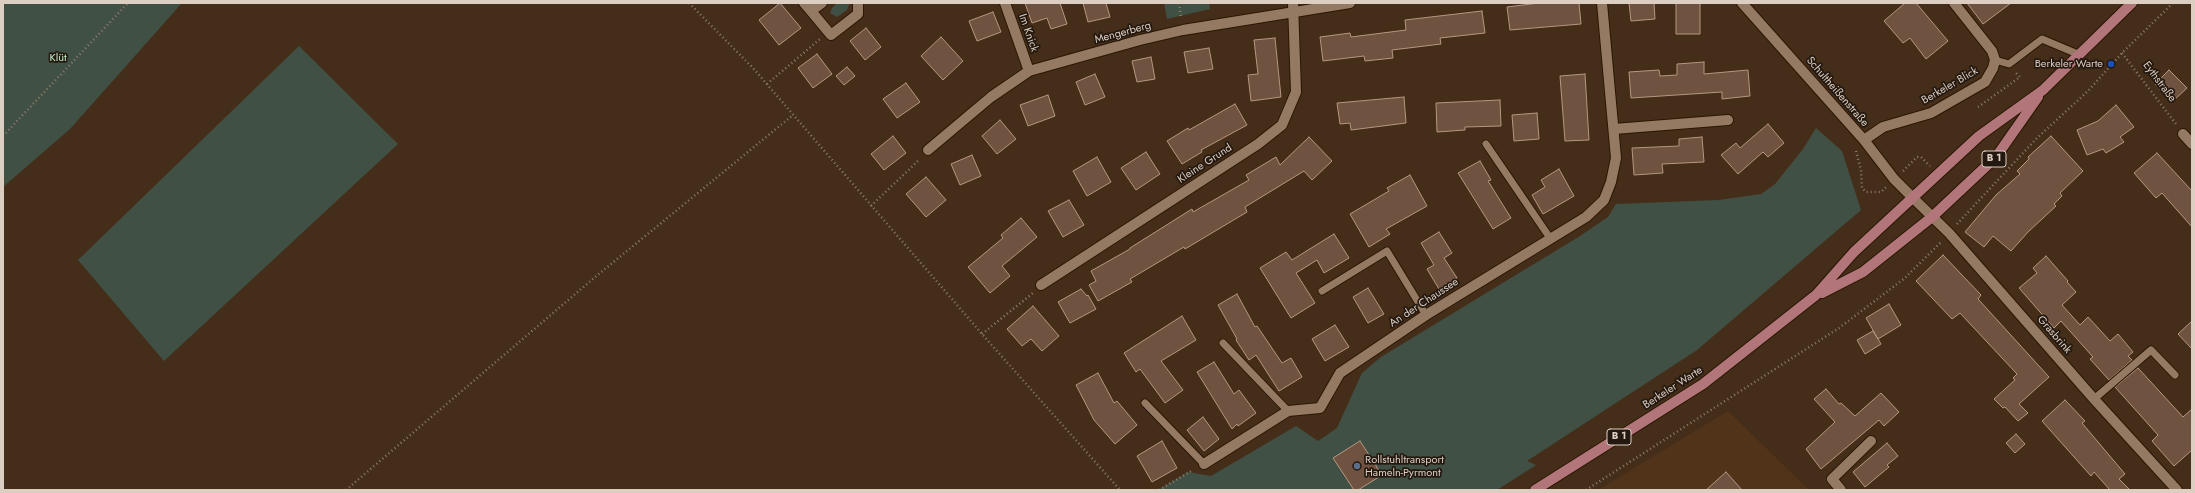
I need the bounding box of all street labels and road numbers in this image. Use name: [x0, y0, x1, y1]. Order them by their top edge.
street label: Im Knick: [1015, 12, 1041, 54]
street label: Mengerberg: [1093, 19, 1153, 47]
street label: Schultheißenstraße: [1803, 54, 1871, 130]
street label: Eythstraße: [2139, 59, 2179, 105]
street label: Berkeler Blick: [1920, 65, 1980, 107]
street label: Kleine Grund: [1175, 142, 1235, 186]
road number: B 1: [1982, 151, 2006, 167]
street label: An der Chaussee: [1387, 276, 1461, 330]
street label: Grasbrink: [2034, 313, 2074, 357]
street label: Berkeler Warte: [1641, 364, 1705, 412]
road number: B 1: [1607, 429, 1631, 445]

